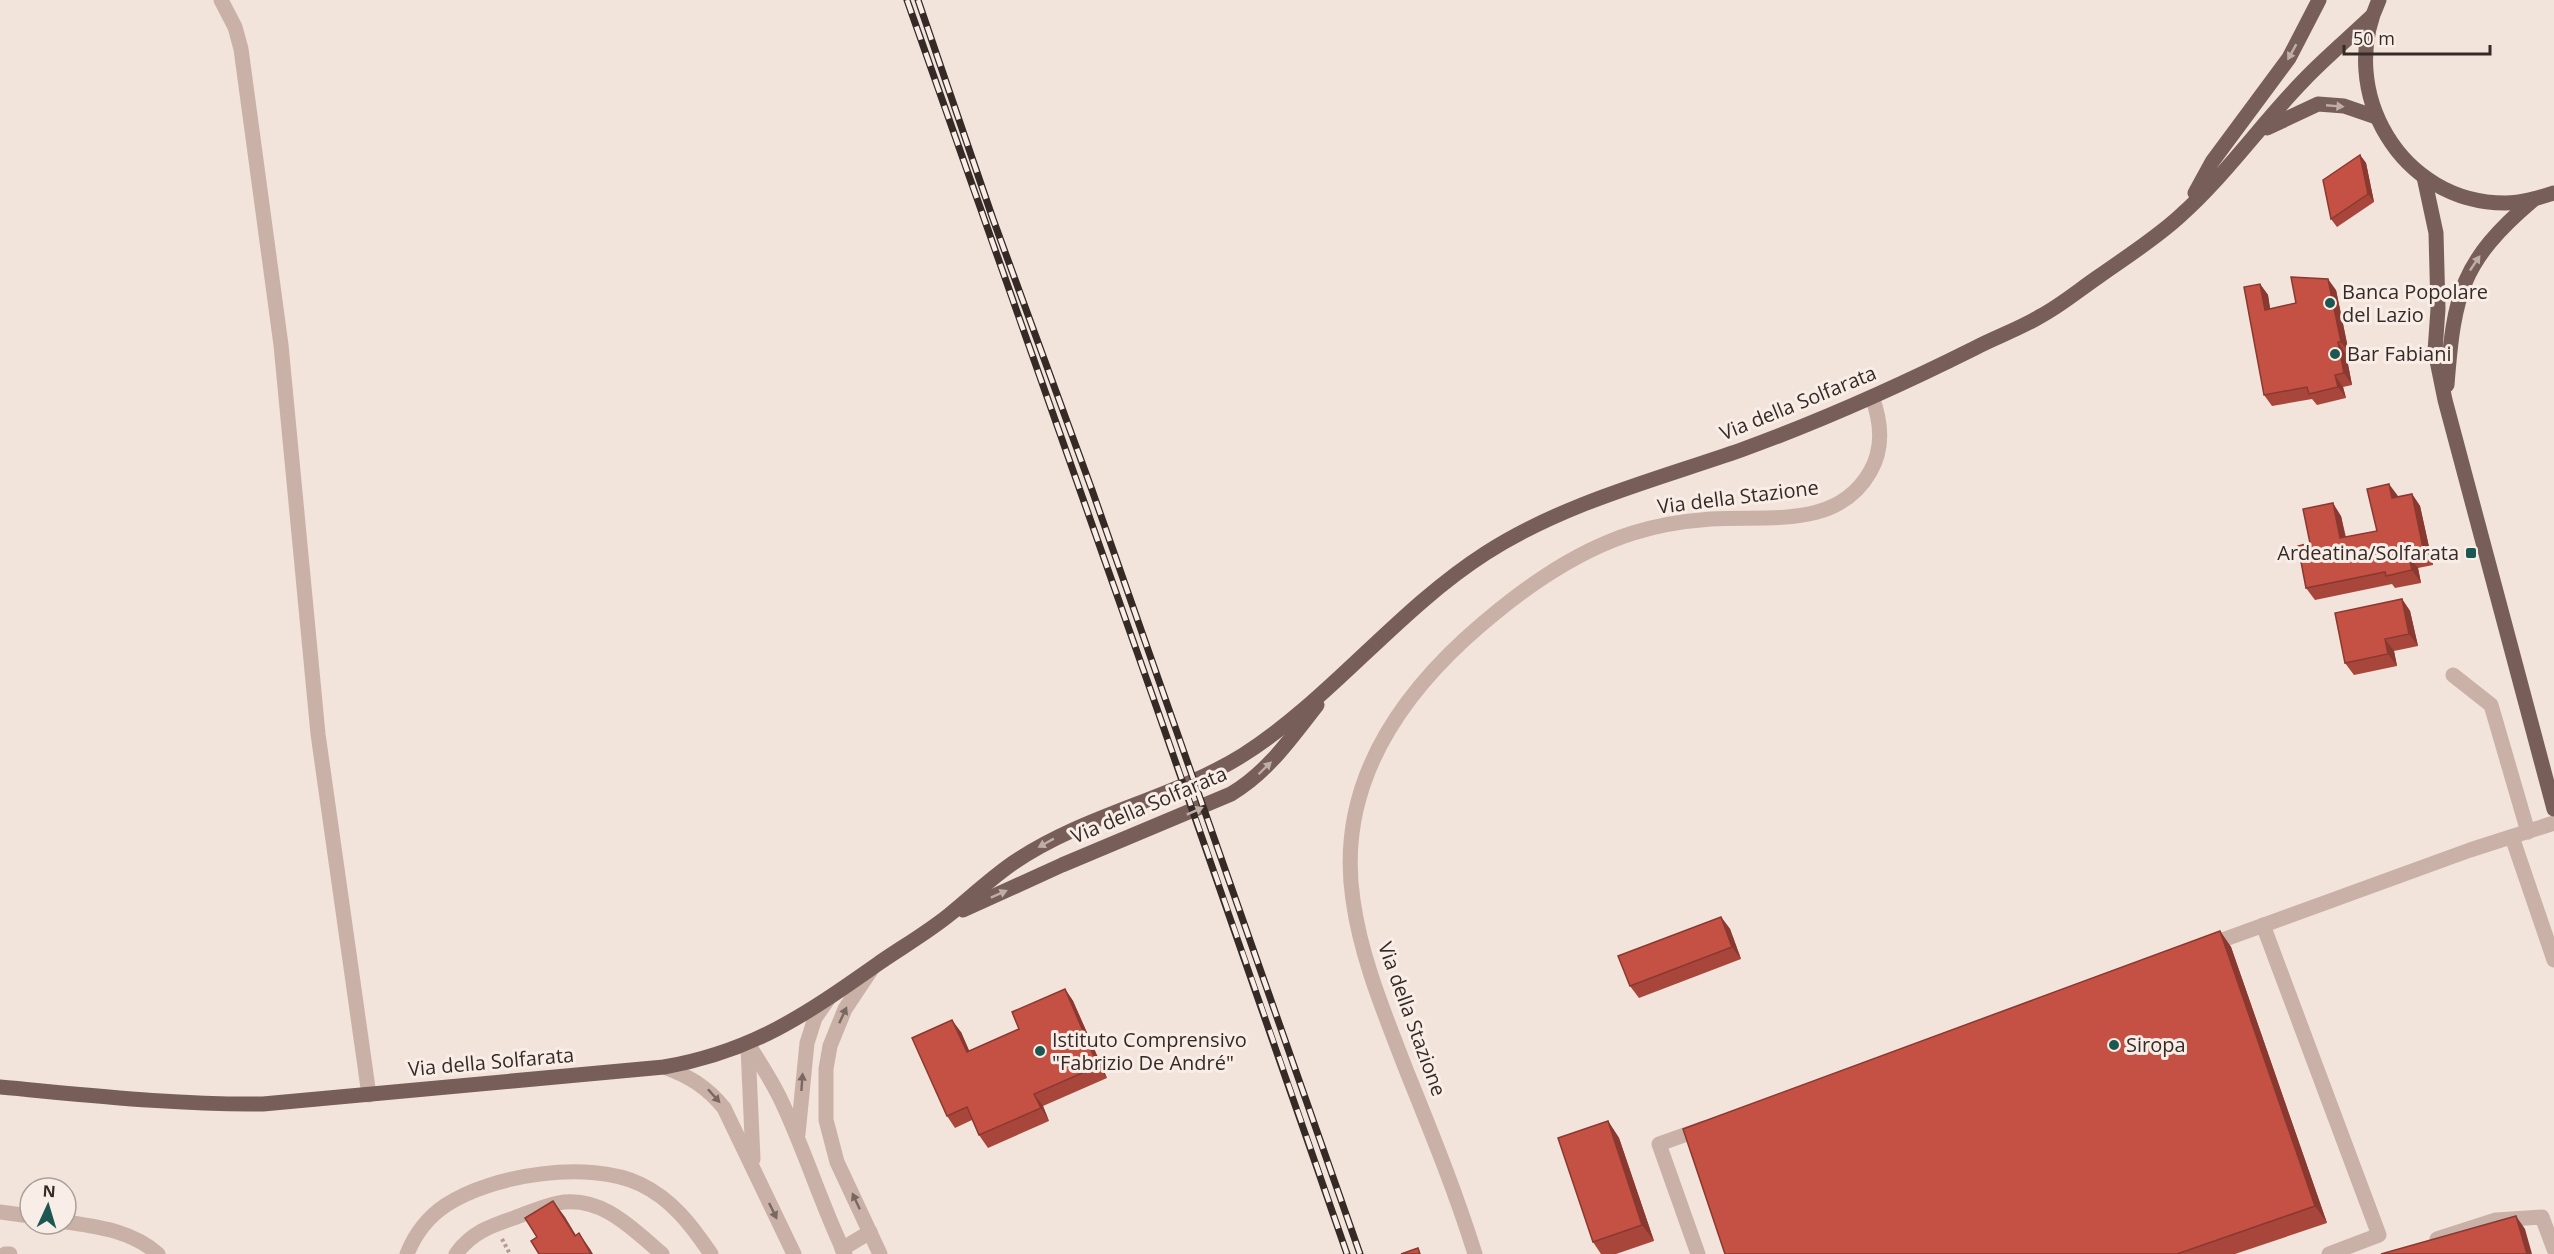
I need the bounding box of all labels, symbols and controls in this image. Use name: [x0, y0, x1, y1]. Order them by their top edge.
scale bar: [2344, 18, 2490, 56]
text: 50 m: [2353, 26, 2395, 50]
one-way arrow: [2287, 44, 2297, 61]
one-way arrow: [2325, 101, 2344, 110]
one-way arrow: [2469, 255, 2481, 271]
place label: Banca Popolare del Lazio: [2342, 278, 2488, 328]
marker: Banca Popolare del Lazio: [2323, 296, 2337, 310]
place label: Bar Fabiani: [2347, 340, 2452, 367]
marker: Bar Fabiani: [2328, 347, 2342, 361]
street label: Via della Solfarata: [1716, 359, 1880, 446]
street label: Via della Stazione: [1656, 473, 1820, 520]
place label: Ardeatina/Solfarata: [2277, 539, 2459, 566]
marker: Ardeatina/Solfarata: [2464, 546, 2478, 560]
street label: Via della Solfarata: [1067, 760, 1231, 850]
one-way arrow: [1257, 762, 1272, 775]
one-way arrow: [1186, 806, 1203, 815]
one-way arrow: [1038, 837, 1055, 847]
one-way arrow: [990, 889, 1007, 898]
street label: Via della Stazione: [1372, 938, 1453, 1100]
one-way arrow: [838, 1006, 847, 1023]
place label: Istituto Comprensivo "Fabrizio De André": [1052, 1026, 1247, 1076]
place label: Siropa: [2126, 1031, 2186, 1058]
marker: Siropa: [2107, 1038, 2121, 1052]
street label: Via della Solfarata: [407, 1041, 575, 1082]
marker: Istituto Comprensivo "Fabrizio De André": [1033, 1044, 1047, 1058]
one-way arrow: [797, 1072, 806, 1091]
one-way arrow: [707, 1088, 720, 1103]
north arrow: [18, 1176, 78, 1236]
text: N: [42, 1180, 56, 1202]
one-way arrow: [852, 1192, 861, 1209]
one-way arrow: [769, 1202, 778, 1219]

